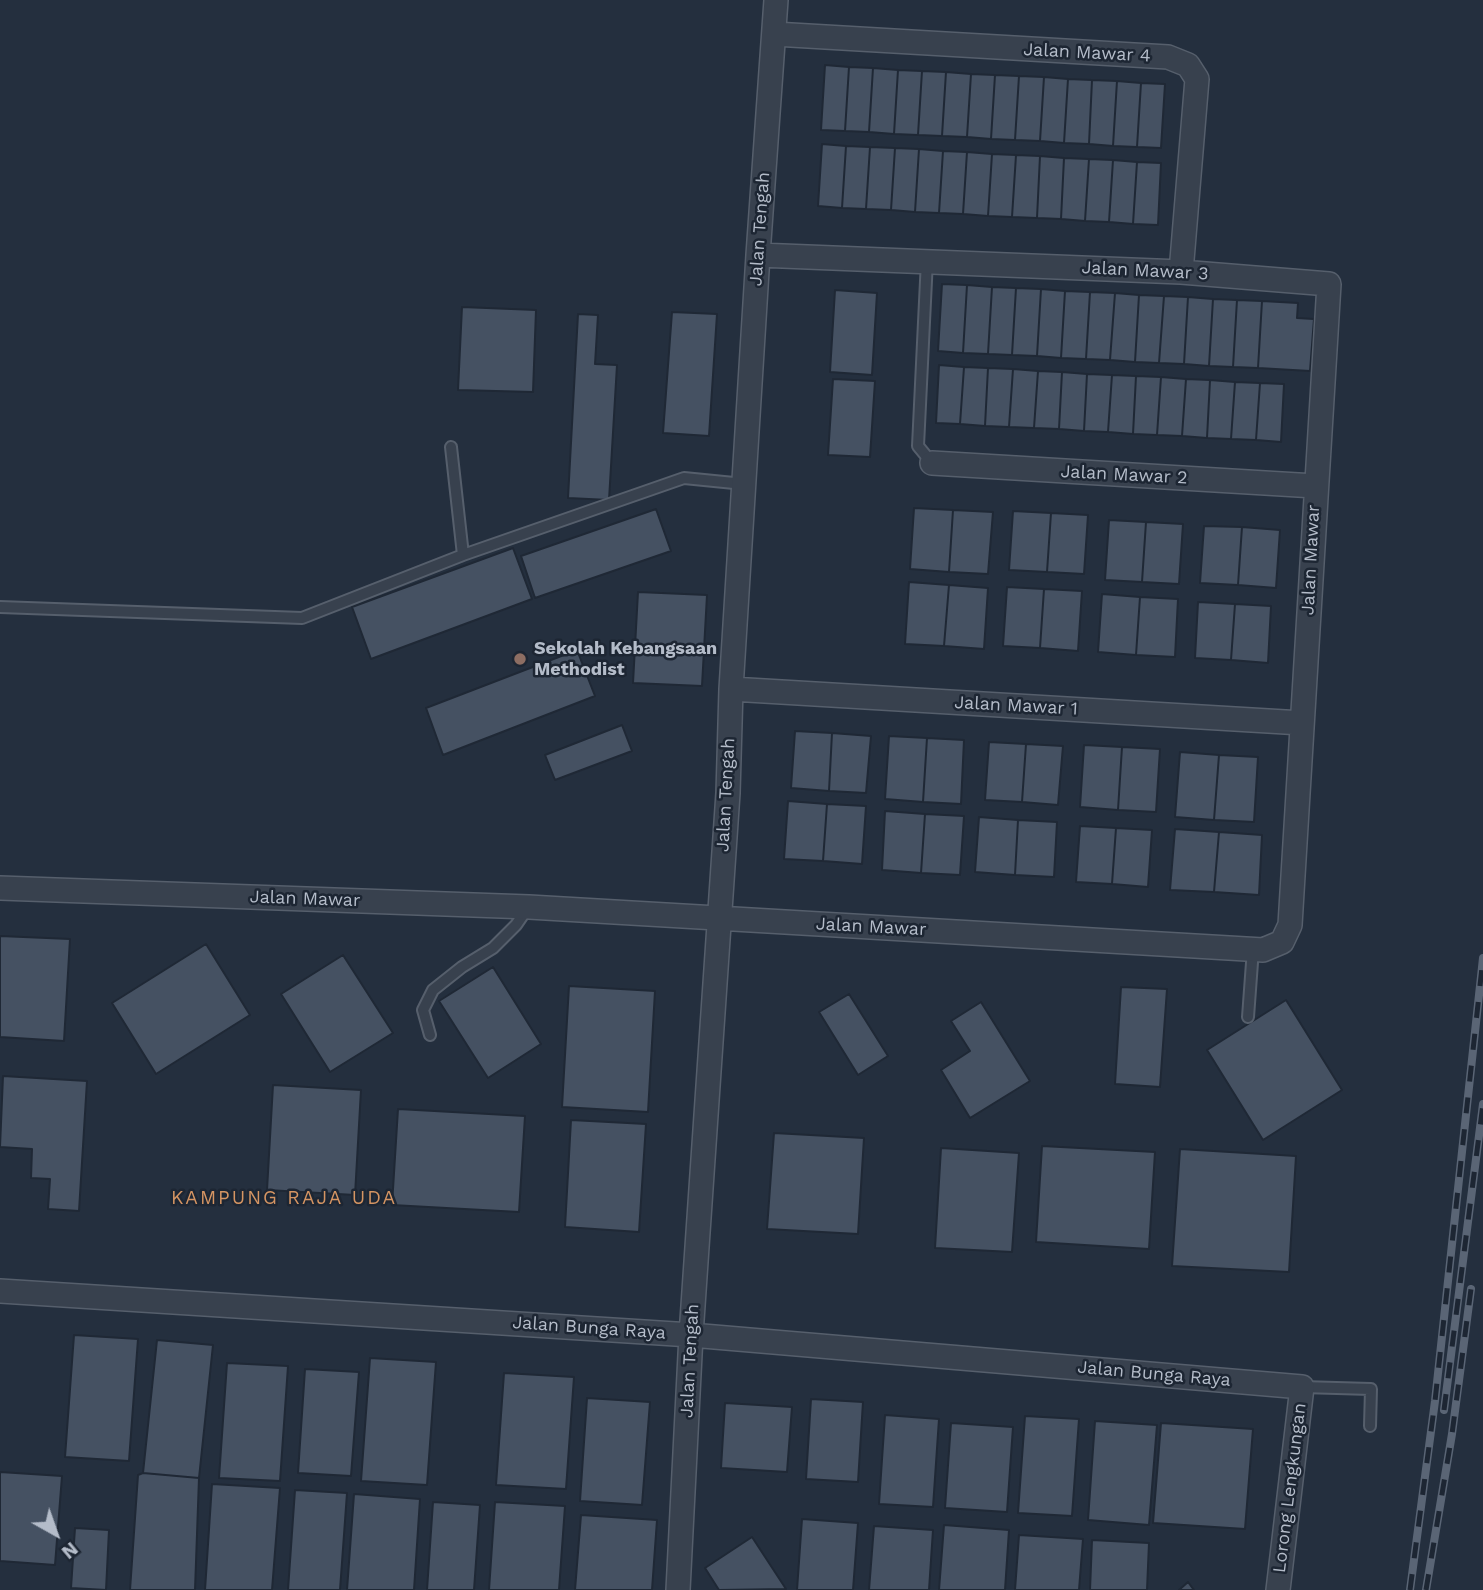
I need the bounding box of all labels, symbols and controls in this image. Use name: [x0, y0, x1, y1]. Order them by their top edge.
street label: Jalan Mawar 4: [1023, 39, 1151, 67]
street label: Jalan Tengah: [745, 171, 775, 287]
street label: Jalan Mawar 3: [1081, 257, 1209, 285]
street label: Jalan Mawar 2: [1060, 461, 1188, 489]
street label: Jalan Mawar: [1297, 504, 1325, 616]
place label: Sekolah Kebangsaan Methodist: [534, 638, 717, 680]
marker: Sekolah Kebangsaan Methodist: [512, 651, 528, 667]
street label: Jalan Mawar 1: [954, 692, 1078, 720]
street label: Jalan Tengah: [712, 737, 740, 853]
street label: Jalan Mawar: [249, 886, 361, 912]
street label: Jalan Mawar: [815, 913, 927, 941]
district label: KAMPUNG RAJA UDA: [173, 1187, 395, 1209]
street label: Jalan Tengah: [676, 1303, 704, 1419]
street label: Jalan Bunga Raya: [512, 1312, 666, 1344]
street label: Jalan Bunga Raya: [1076, 1357, 1232, 1391]
street label: Lorong Lengkungan: [1269, 1402, 1311, 1574]
north arrow: [21, 1499, 91, 1569]
text: N: [57, 1537, 83, 1564]

